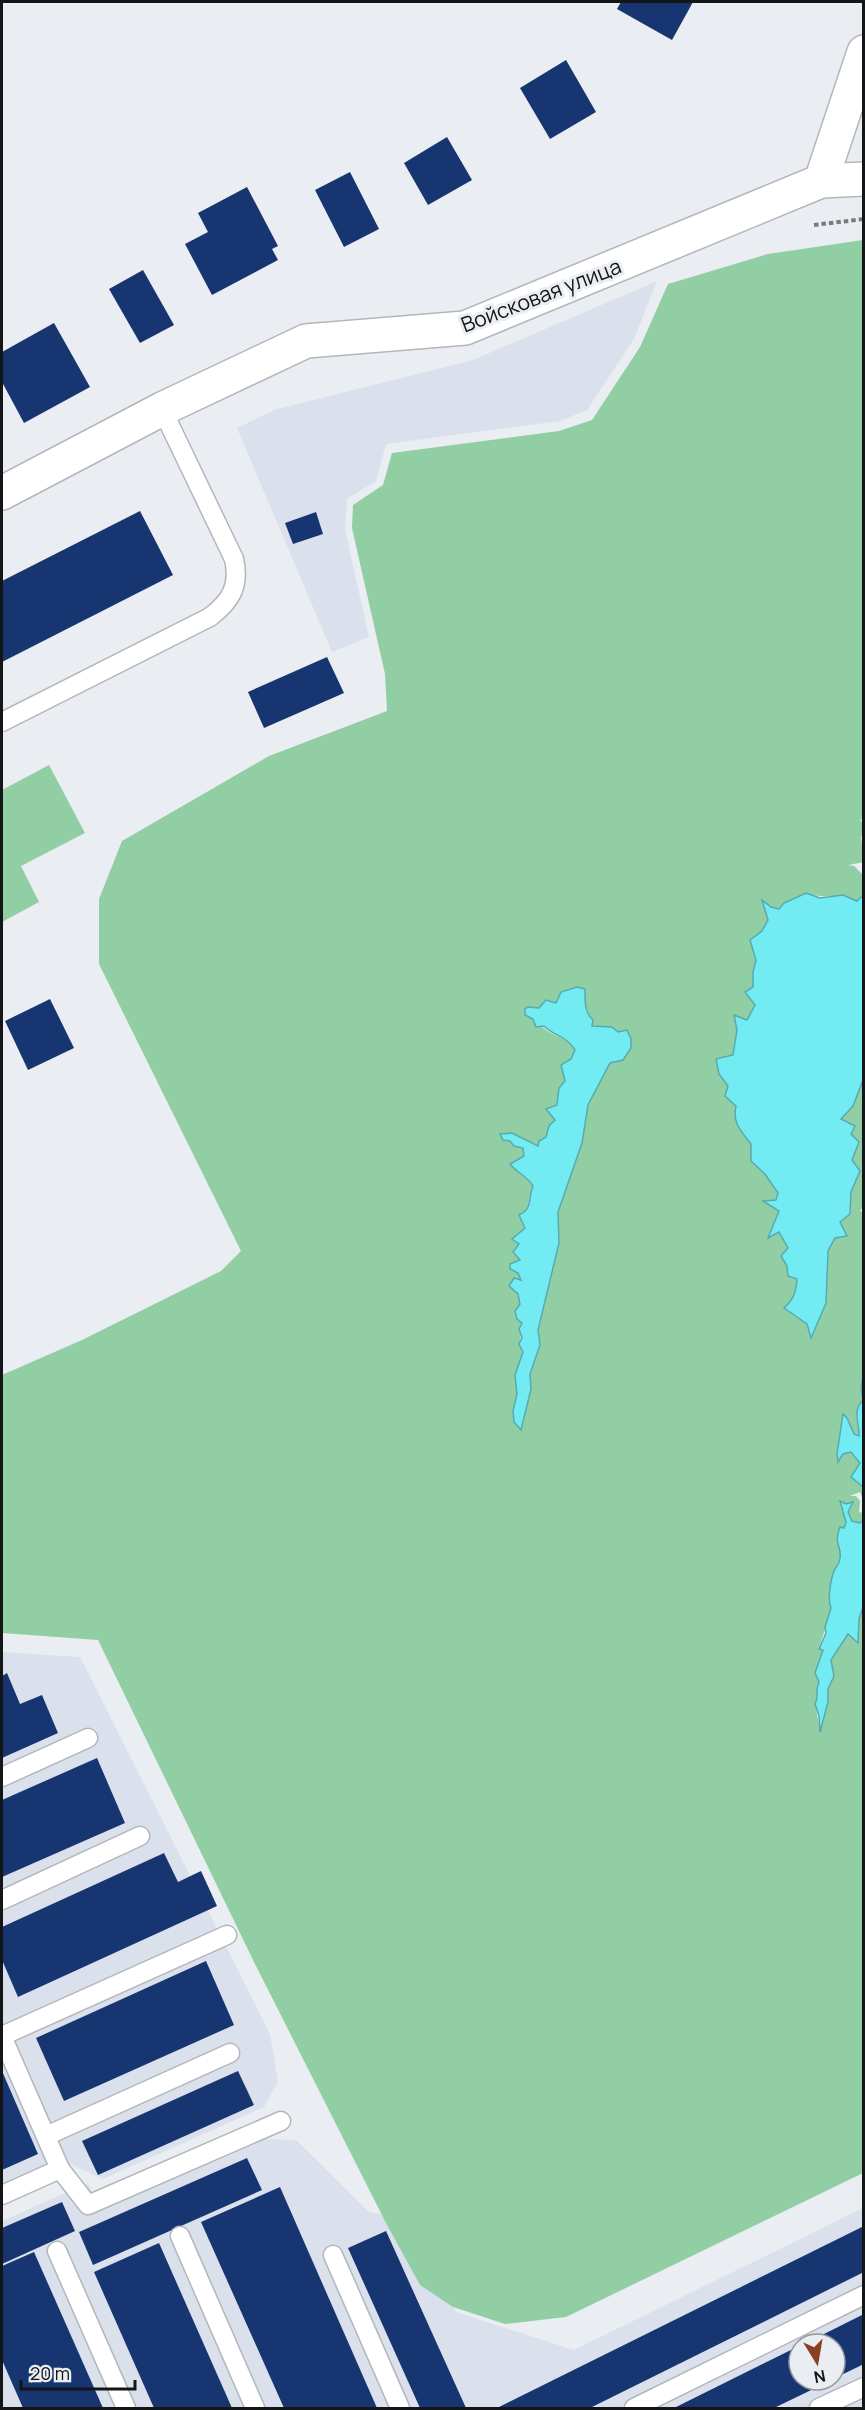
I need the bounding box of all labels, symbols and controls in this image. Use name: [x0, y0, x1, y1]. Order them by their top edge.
street label: Войсковая улица: [457, 252, 625, 338]
north arrow: [787, 2332, 847, 2392]
scale bar: [21, 2353, 135, 2391]
text: 20 m: [30, 2361, 70, 2385]
text: N: [812, 2365, 828, 2389]

